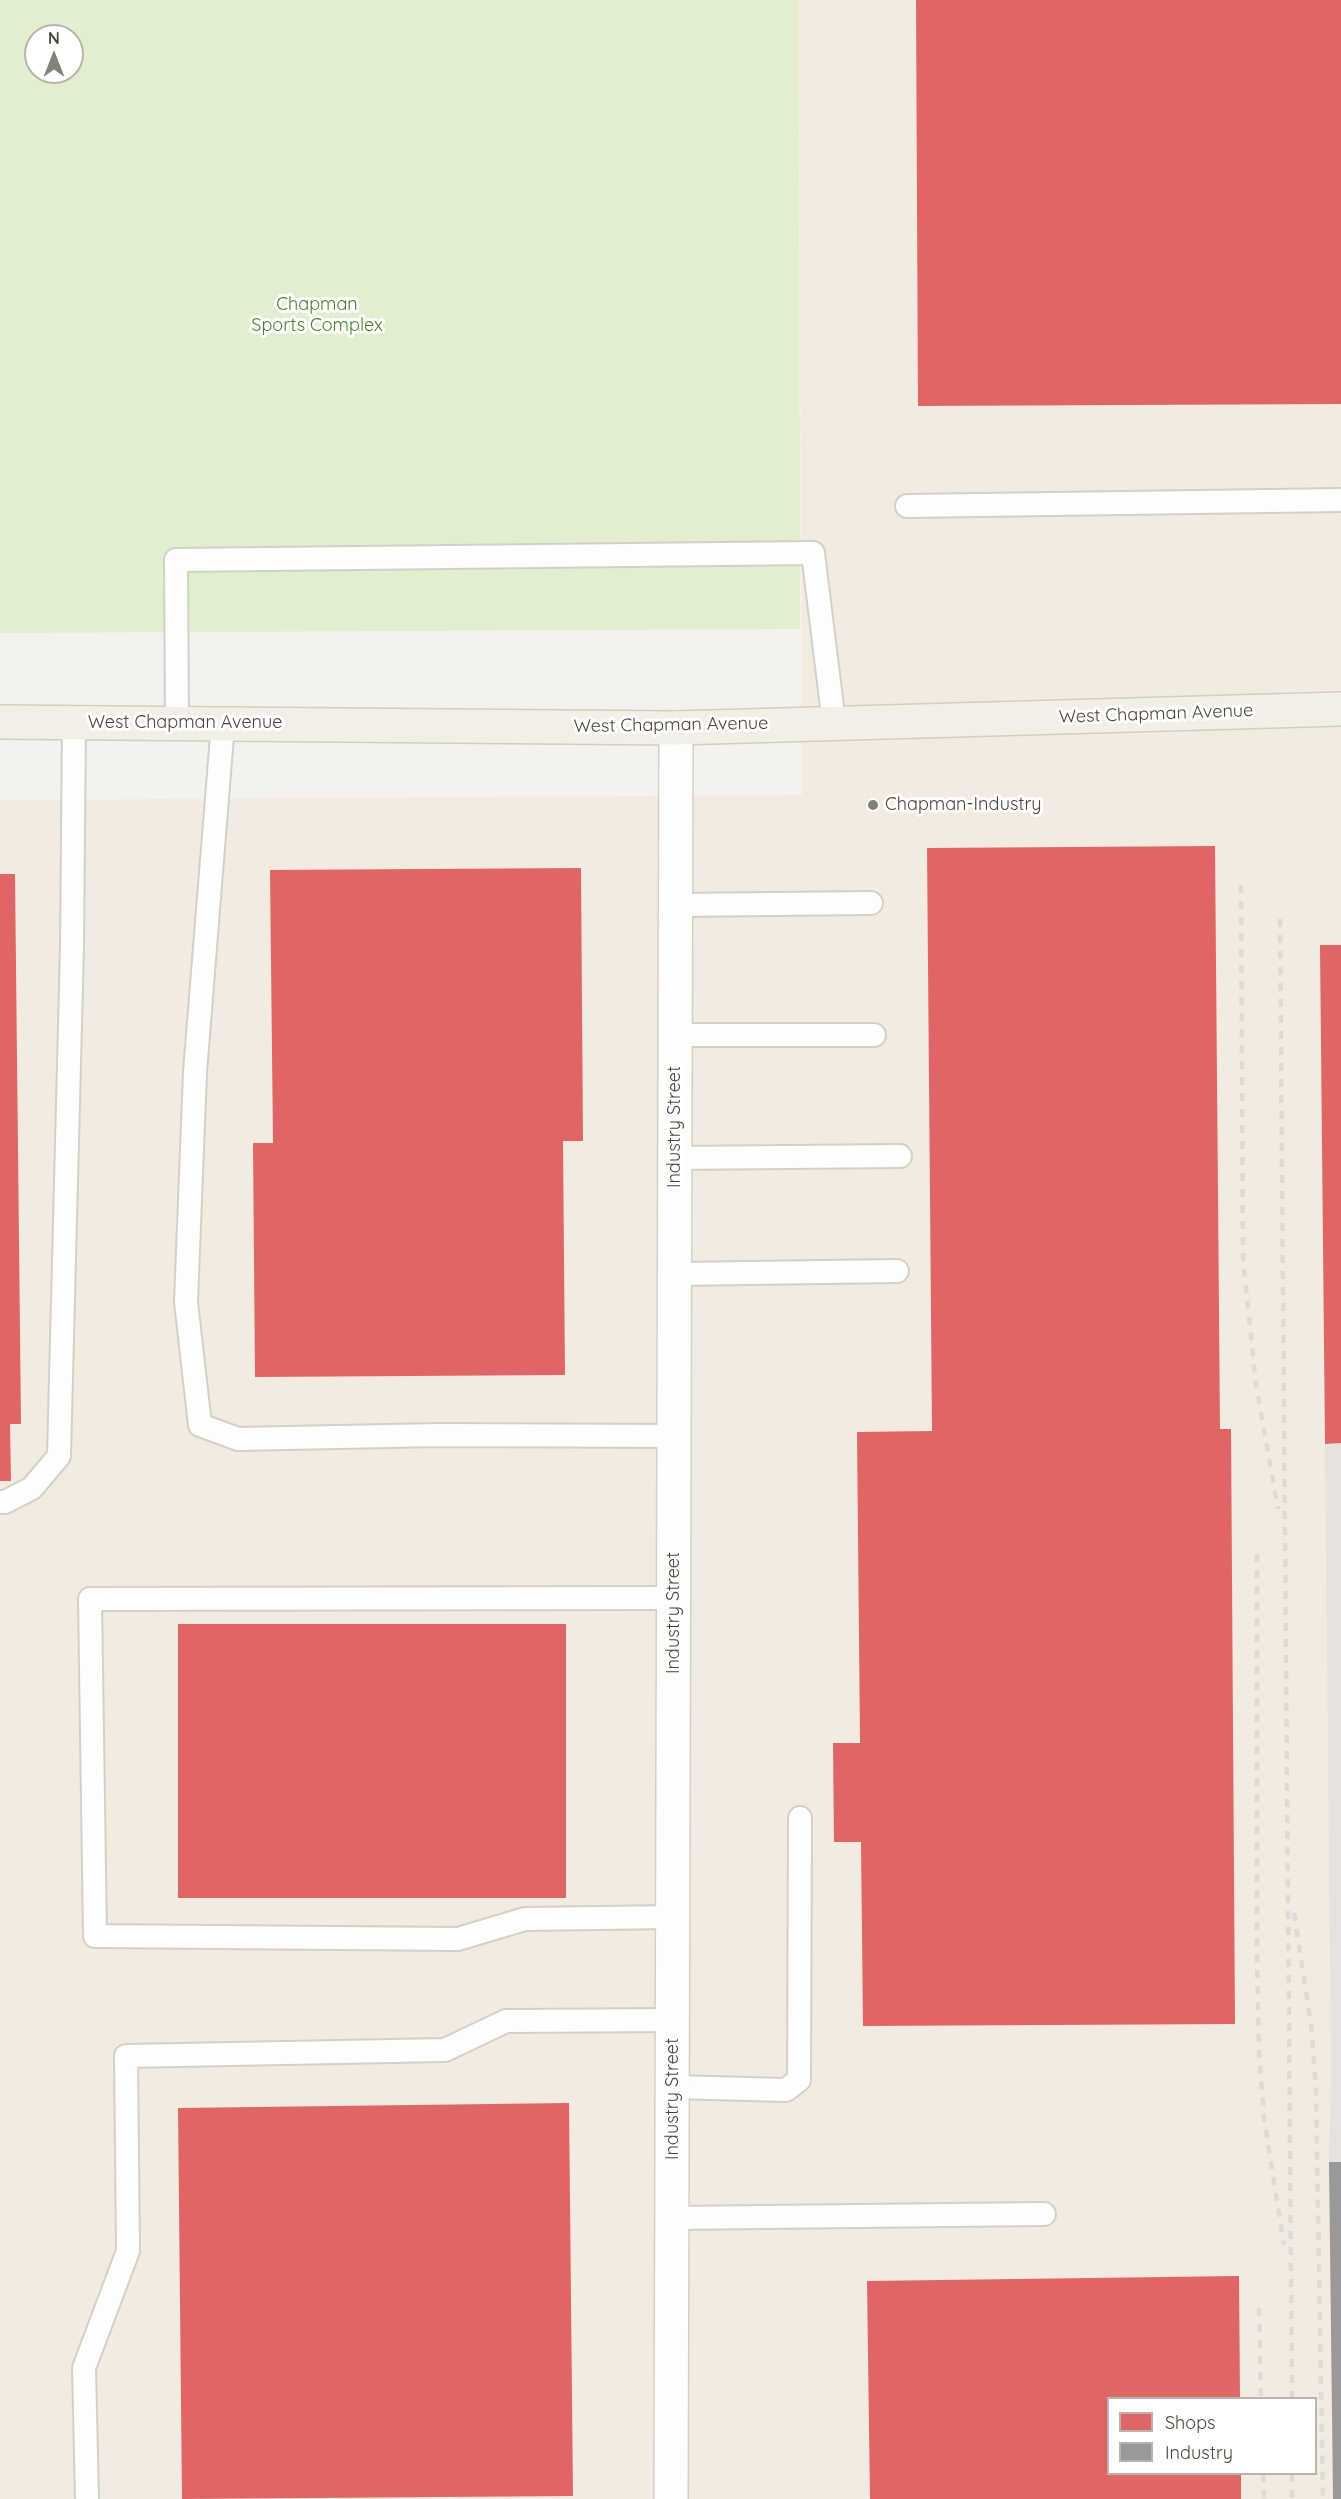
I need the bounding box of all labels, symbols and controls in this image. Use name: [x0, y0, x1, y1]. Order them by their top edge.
north arrow: [24, 24, 84, 84]
text: N: [48, 28, 60, 48]
park label: Chapman Sports Complex: [251, 294, 383, 336]
street label: West Chapman Avenue: [1058, 700, 1254, 728]
street label: West Chapman Avenue: [88, 712, 282, 734]
street label: West Chapman Avenue: [573, 713, 769, 737]
place label: Chapman-Industry: [885, 794, 1042, 816]
marker: Chapman-Industry: [866, 798, 880, 812]
street label: Industry Street: [664, 1066, 686, 1188]
street label: Industry Street: [663, 1552, 685, 1674]
street label: Industry Street: [662, 2038, 684, 2160]
legend: [1107, 2397, 1317, 2475]
text: Shops: [1165, 2411, 1216, 2434]
text: Industry: [1165, 2441, 1233, 2464]

